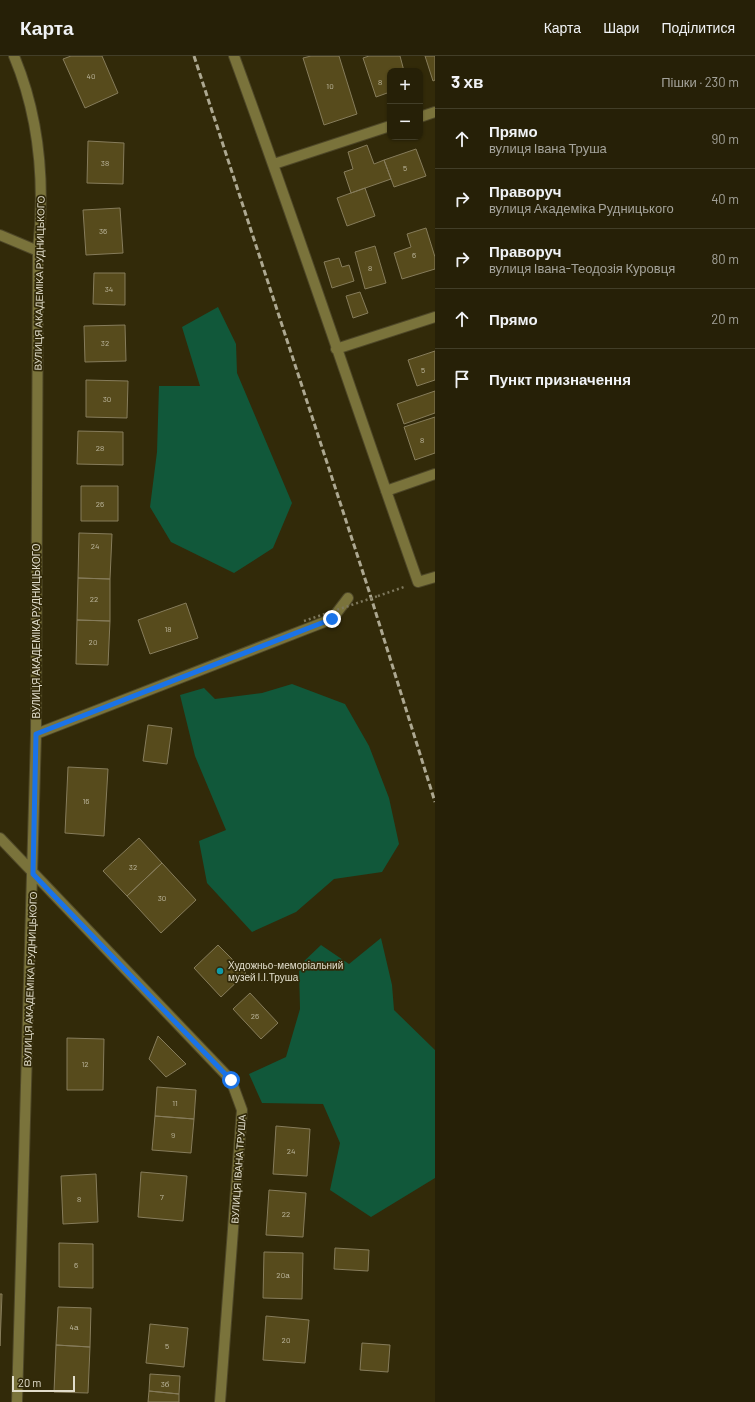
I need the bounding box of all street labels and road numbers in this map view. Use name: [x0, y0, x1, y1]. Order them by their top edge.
street label: ВУЛИЦЯ АКАДЕМІКА РУДНИЦЬКОГО: [31, 195, 47, 371]
street label: ВУЛИЦЯ АКАДЕМІКА РУДНИЦЬКОГО: [30, 543, 42, 718]
street label: ВУЛИЦЯ АКАДЕМІКА РУДНИЦЬКОГО: [21, 891, 39, 1067]
street label: ВУЛИЦЯ ІВАНА ТРУША: [228, 1114, 248, 1224]

